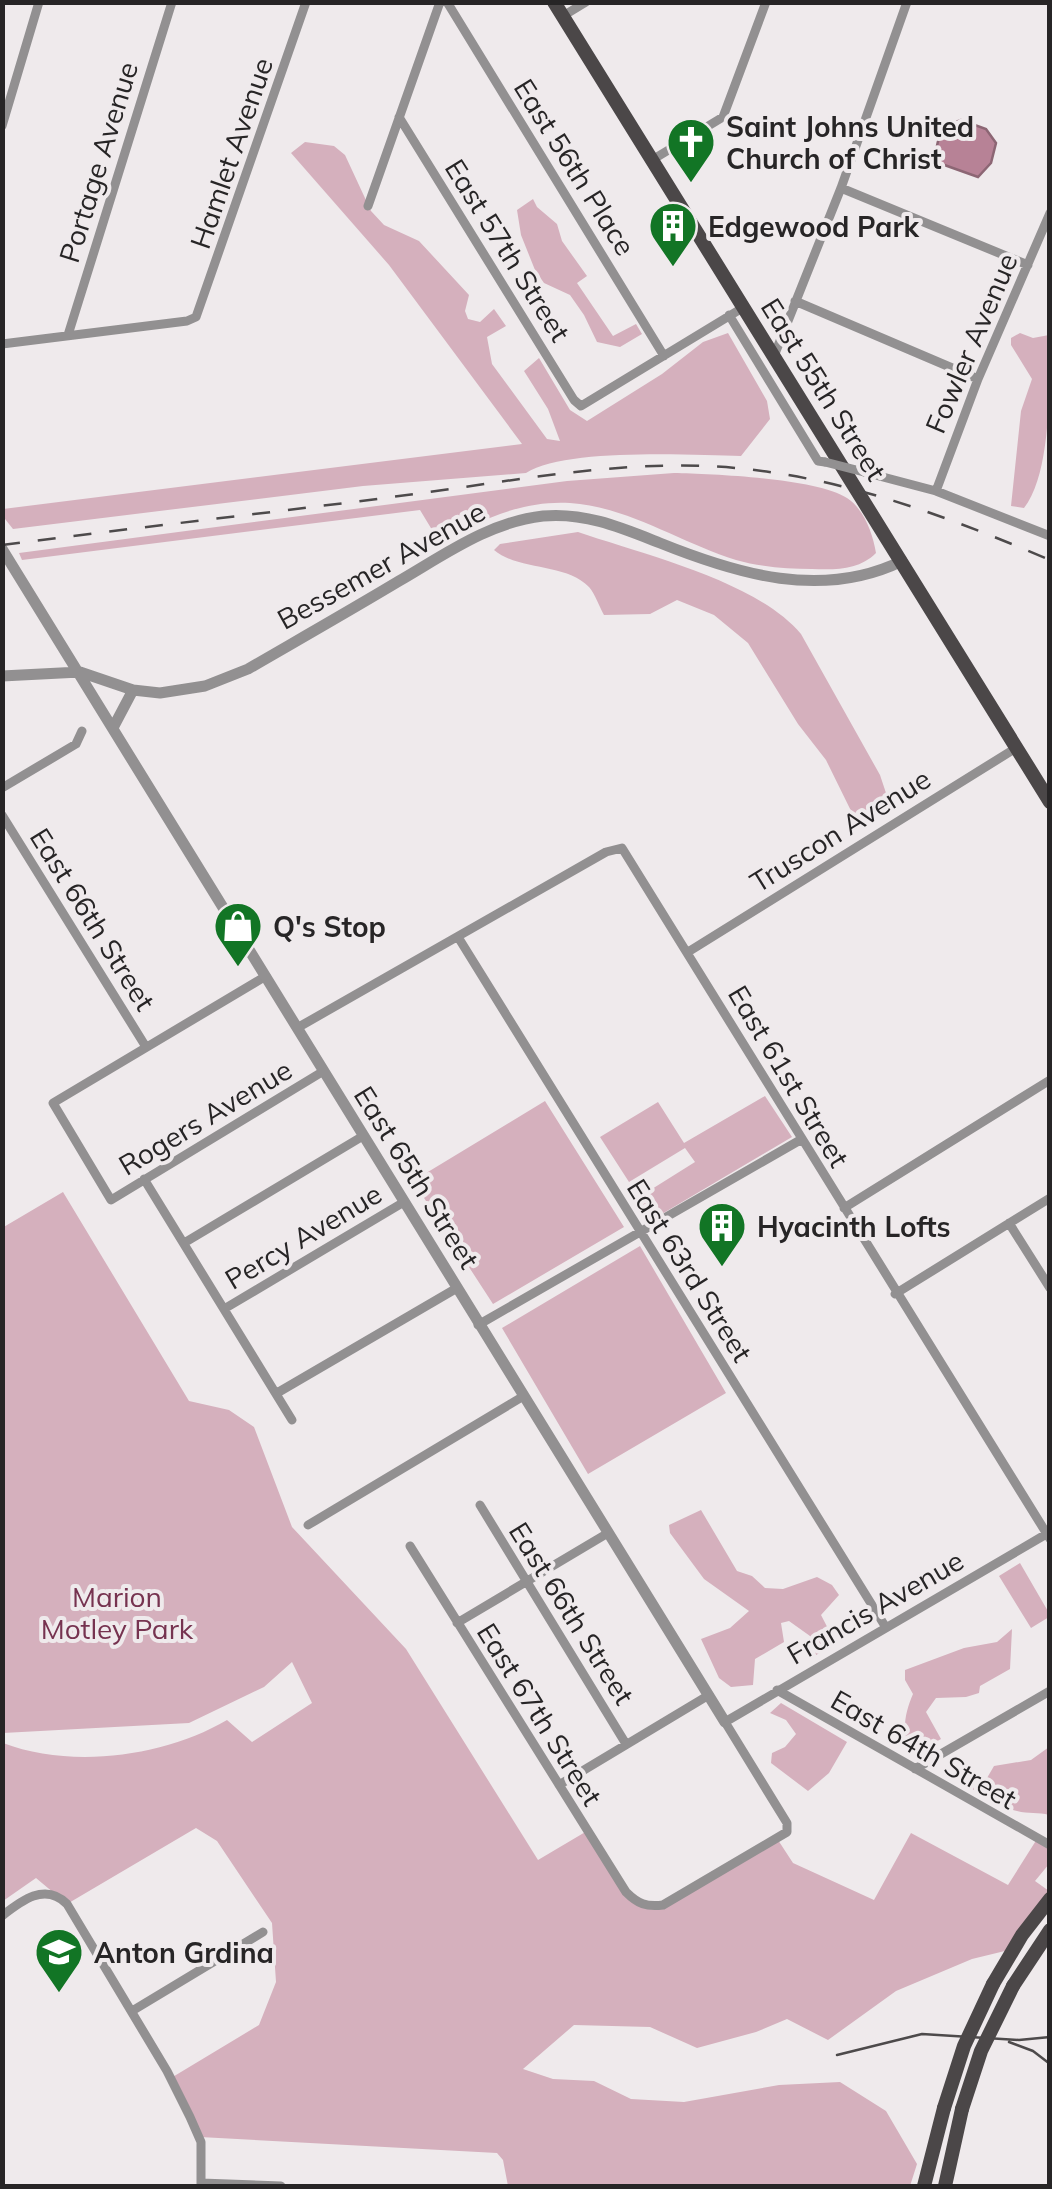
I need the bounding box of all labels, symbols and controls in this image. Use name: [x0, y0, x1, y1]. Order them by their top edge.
street label: Hamlet Avenue: [182, 53, 280, 253]
street label: Portage Avenue: [51, 57, 145, 267]
street label: East 56th Place: [507, 72, 643, 262]
place label: Saint Johns United Church of Christ: [726, 109, 974, 176]
church icon: Saint Johns United Church of Christ: [665, 116, 717, 184]
street label: East 57th Street: [438, 152, 578, 348]
building icon: Edgewood Park: [647, 200, 699, 268]
place label: Edgewood Park: [708, 209, 919, 244]
street label: Fowler Avenue: [917, 248, 1025, 438]
street label: East 55th Street: [754, 291, 894, 487]
street label: Bessemer Avenue: [271, 493, 491, 637]
street label: Truscon Avenue: [743, 761, 937, 899]
street label: East 66th Street: [23, 821, 163, 1017]
shop icon: Q's Stop: [212, 900, 264, 968]
place label: Q's Stop: [273, 909, 386, 944]
street label: East 61st Street: [721, 979, 857, 1173]
street label: Rogers Avenue: [112, 1052, 298, 1182]
street label: East 65th Street: [347, 1079, 487, 1275]
street label: East 63rd Street: [620, 1172, 760, 1368]
street label: Percy Avenue: [218, 1176, 388, 1296]
building icon: Hyacinth Lofts: [696, 1200, 748, 1268]
place label: Hyacinth Lofts: [757, 1209, 951, 1244]
street label: East 66th Street: [502, 1515, 642, 1711]
street label: Francis Avenue: [781, 1542, 969, 1672]
park label: Marion Motley Park: [41, 1579, 194, 1646]
street label: East 67th Street: [470, 1616, 610, 1812]
street label: East 64th Street: [825, 1682, 1023, 1816]
school or university icon: Anton Grdina: [33, 1926, 85, 1994]
place label: Anton Grdina: [94, 1935, 274, 1970]

